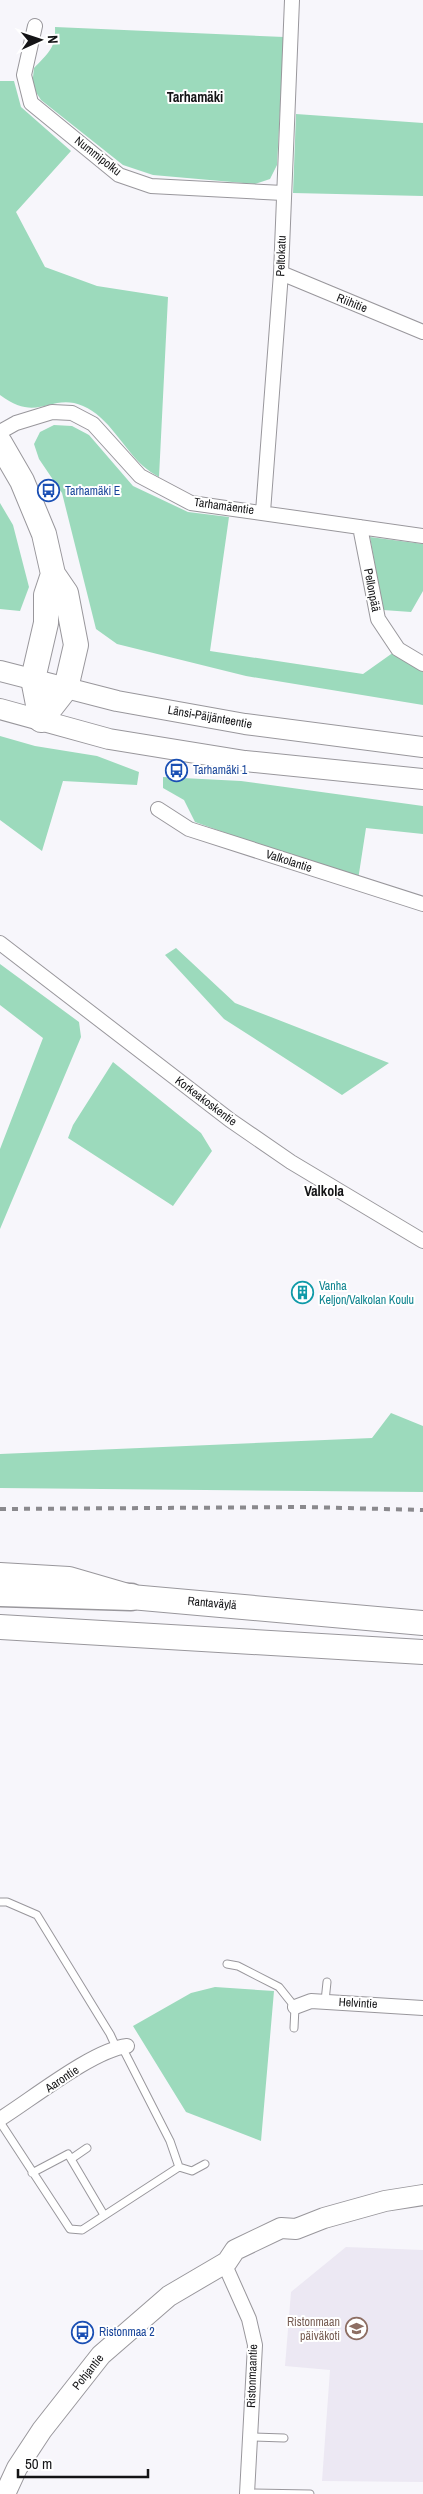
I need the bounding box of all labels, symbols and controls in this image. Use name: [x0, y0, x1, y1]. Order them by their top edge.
north arrow: [15, 15, 65, 65]
text: N: [44, 35, 62, 44]
district label: Tarhamäki: [167, 88, 223, 106]
street label: Nummipolku: [71, 133, 125, 179]
street label: Peltokatu: [272, 235, 290, 277]
street label: Riihitie: [334, 290, 370, 316]
bus stop icon: Tarhamäki E: [37, 479, 61, 503]
place label: Tarhamäki E: [65, 483, 120, 499]
street label: Tarhamäentie: [193, 494, 255, 518]
street label: Pellonpää: [360, 567, 384, 614]
street label: Länsi-Päijänteentie: [167, 702, 253, 732]
bus stop icon: Tarhamäki 1: [165, 758, 189, 782]
place label: Tarhamäki 1: [193, 762, 248, 778]
street label: Valkolantie: [264, 846, 314, 876]
street label: Korkeakoskentie: [172, 1073, 240, 1129]
district label: Valkola: [304, 1182, 344, 1200]
place label: Vanha Keljon/Valkolan Koulu: [319, 1278, 414, 1308]
building icon: Vanha Keljon/Valkolan Koulu: [291, 1281, 315, 1305]
street label: Rantaväylä: [187, 1593, 238, 1613]
street label: Helvintie: [338, 1994, 378, 2012]
street label: Aarontie: [41, 2062, 82, 2097]
place label: Ristonmaan päiväkoti: [287, 2314, 340, 2344]
school or university icon: Ristonmaan päiväkoti: [344, 2317, 368, 2341]
bus stop icon: Ristonmaa 2: [71, 2320, 95, 2344]
place label: Ristonmaa 2: [99, 2324, 155, 2340]
street label: Ristonmaantie: [243, 2344, 261, 2408]
street label: Pohjantie: [69, 2351, 107, 2393]
scale bar: [18, 2446, 148, 2478]
text: 50 m: [25, 2453, 52, 2474]

